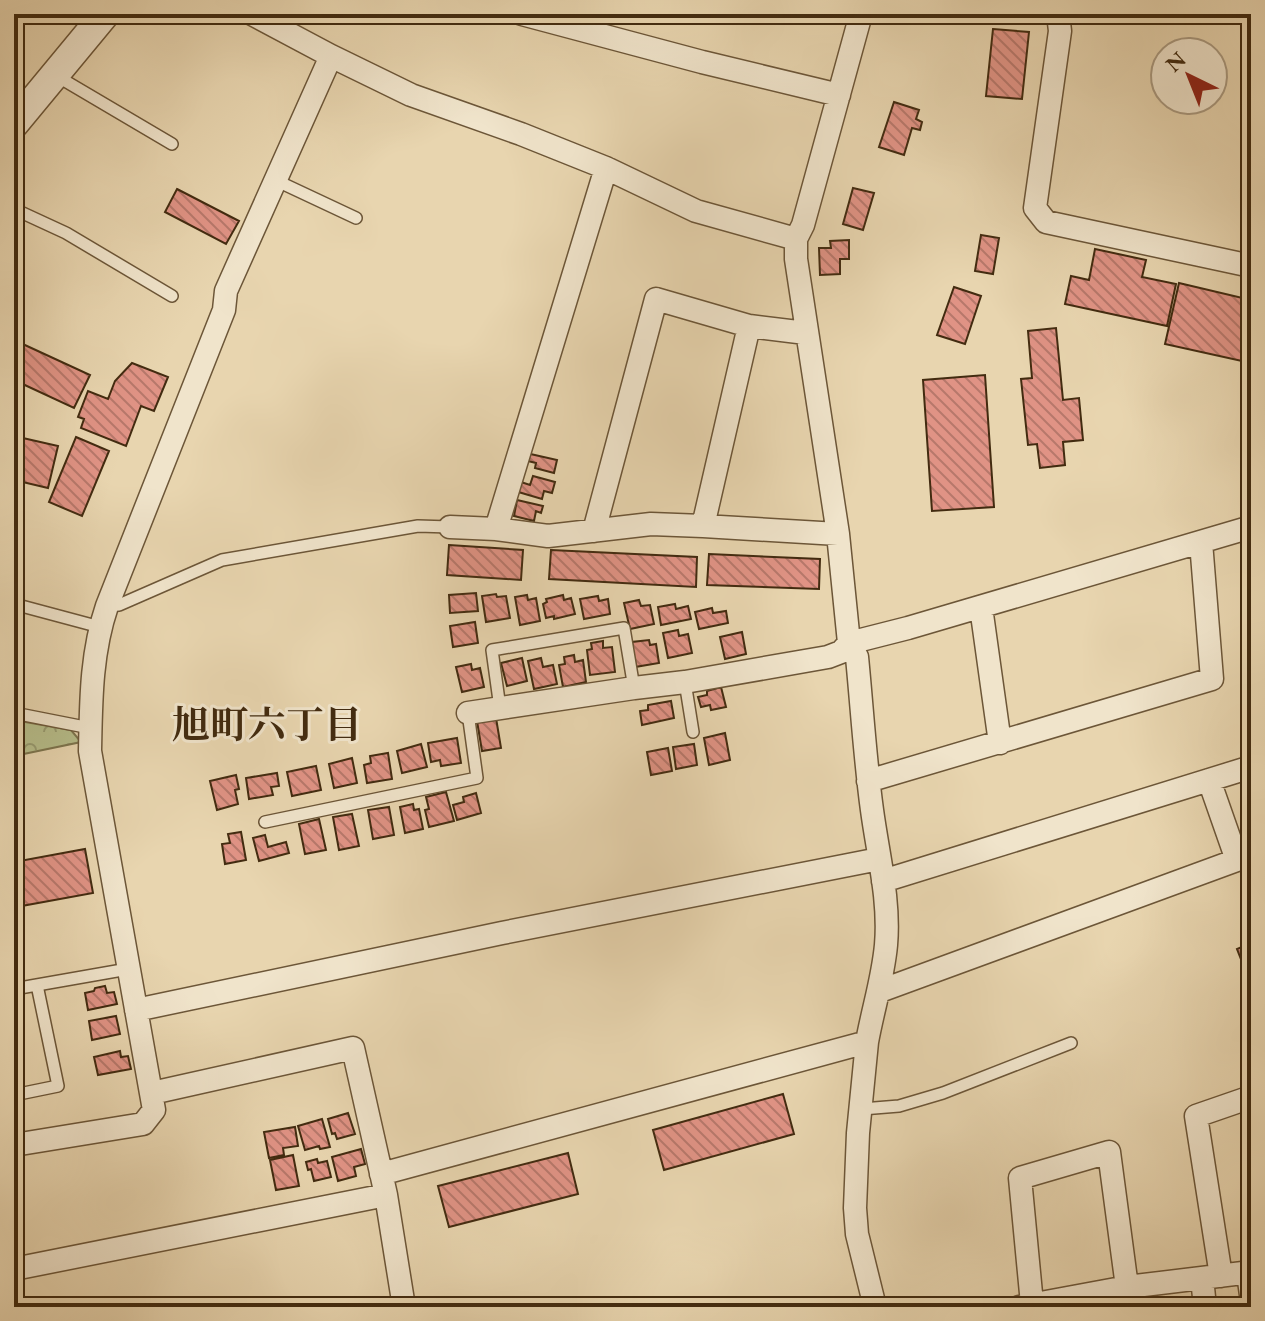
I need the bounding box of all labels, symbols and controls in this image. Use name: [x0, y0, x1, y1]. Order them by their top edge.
north arrow: [1149, 36, 1229, 116]
text: N: [1159, 45, 1192, 78]
district label: 旭町六丁目: [172, 700, 362, 749]

